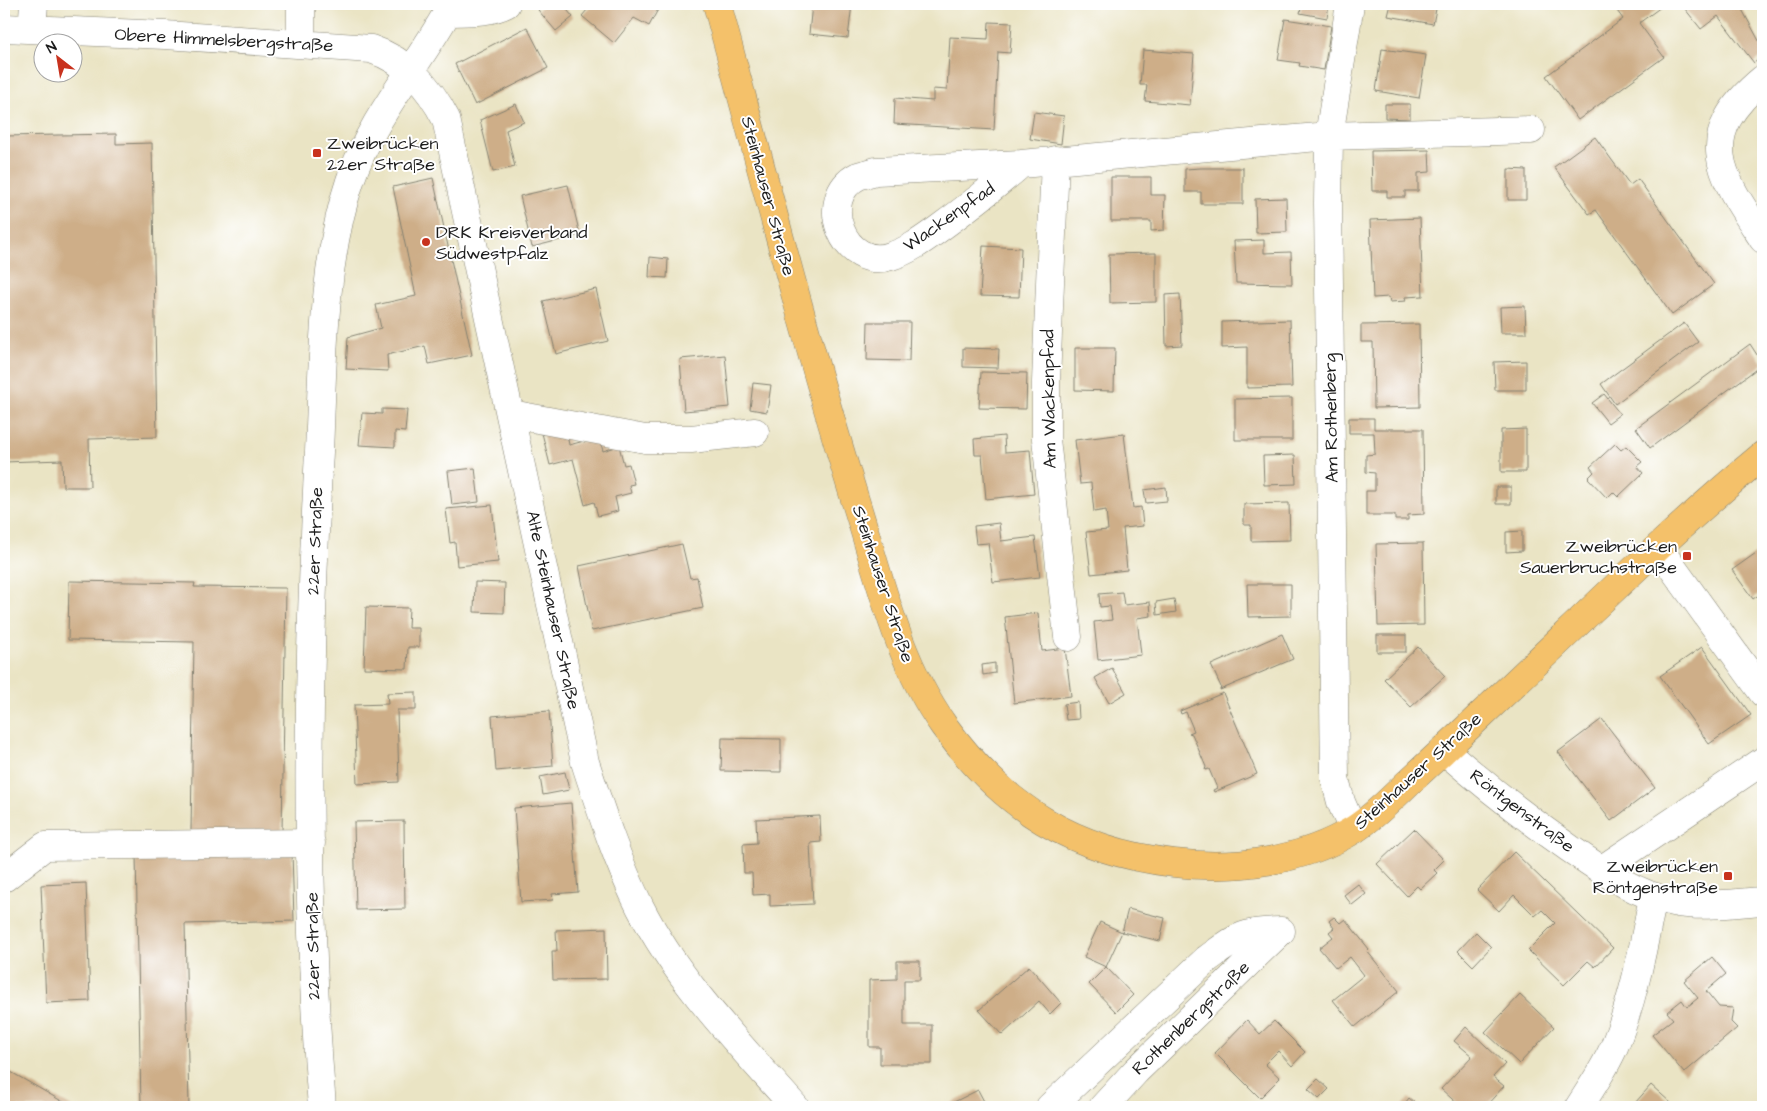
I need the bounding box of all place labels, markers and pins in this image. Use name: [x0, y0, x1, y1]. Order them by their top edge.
place label: Zweibrücken 22er Straße: [327, 131, 439, 177]
marker: Zweibrücken 22er Straße: [311, 147, 323, 159]
place label: DRK Kreisverband Südwestpfalz: [436, 220, 587, 266]
marker: DRK Kreisverband Südwestpfalz: [420, 236, 432, 248]
place label: Zweibrücken Sauerbruchstraße: [1520, 534, 1677, 580]
marker: Zweibrücken Sauerbruchstraße: [1681, 550, 1693, 562]
place label: Zweibrücken Röntgenstraße: [1593, 854, 1718, 901]
marker: Zweibrücken Röntgenstraße: [1722, 870, 1734, 882]

